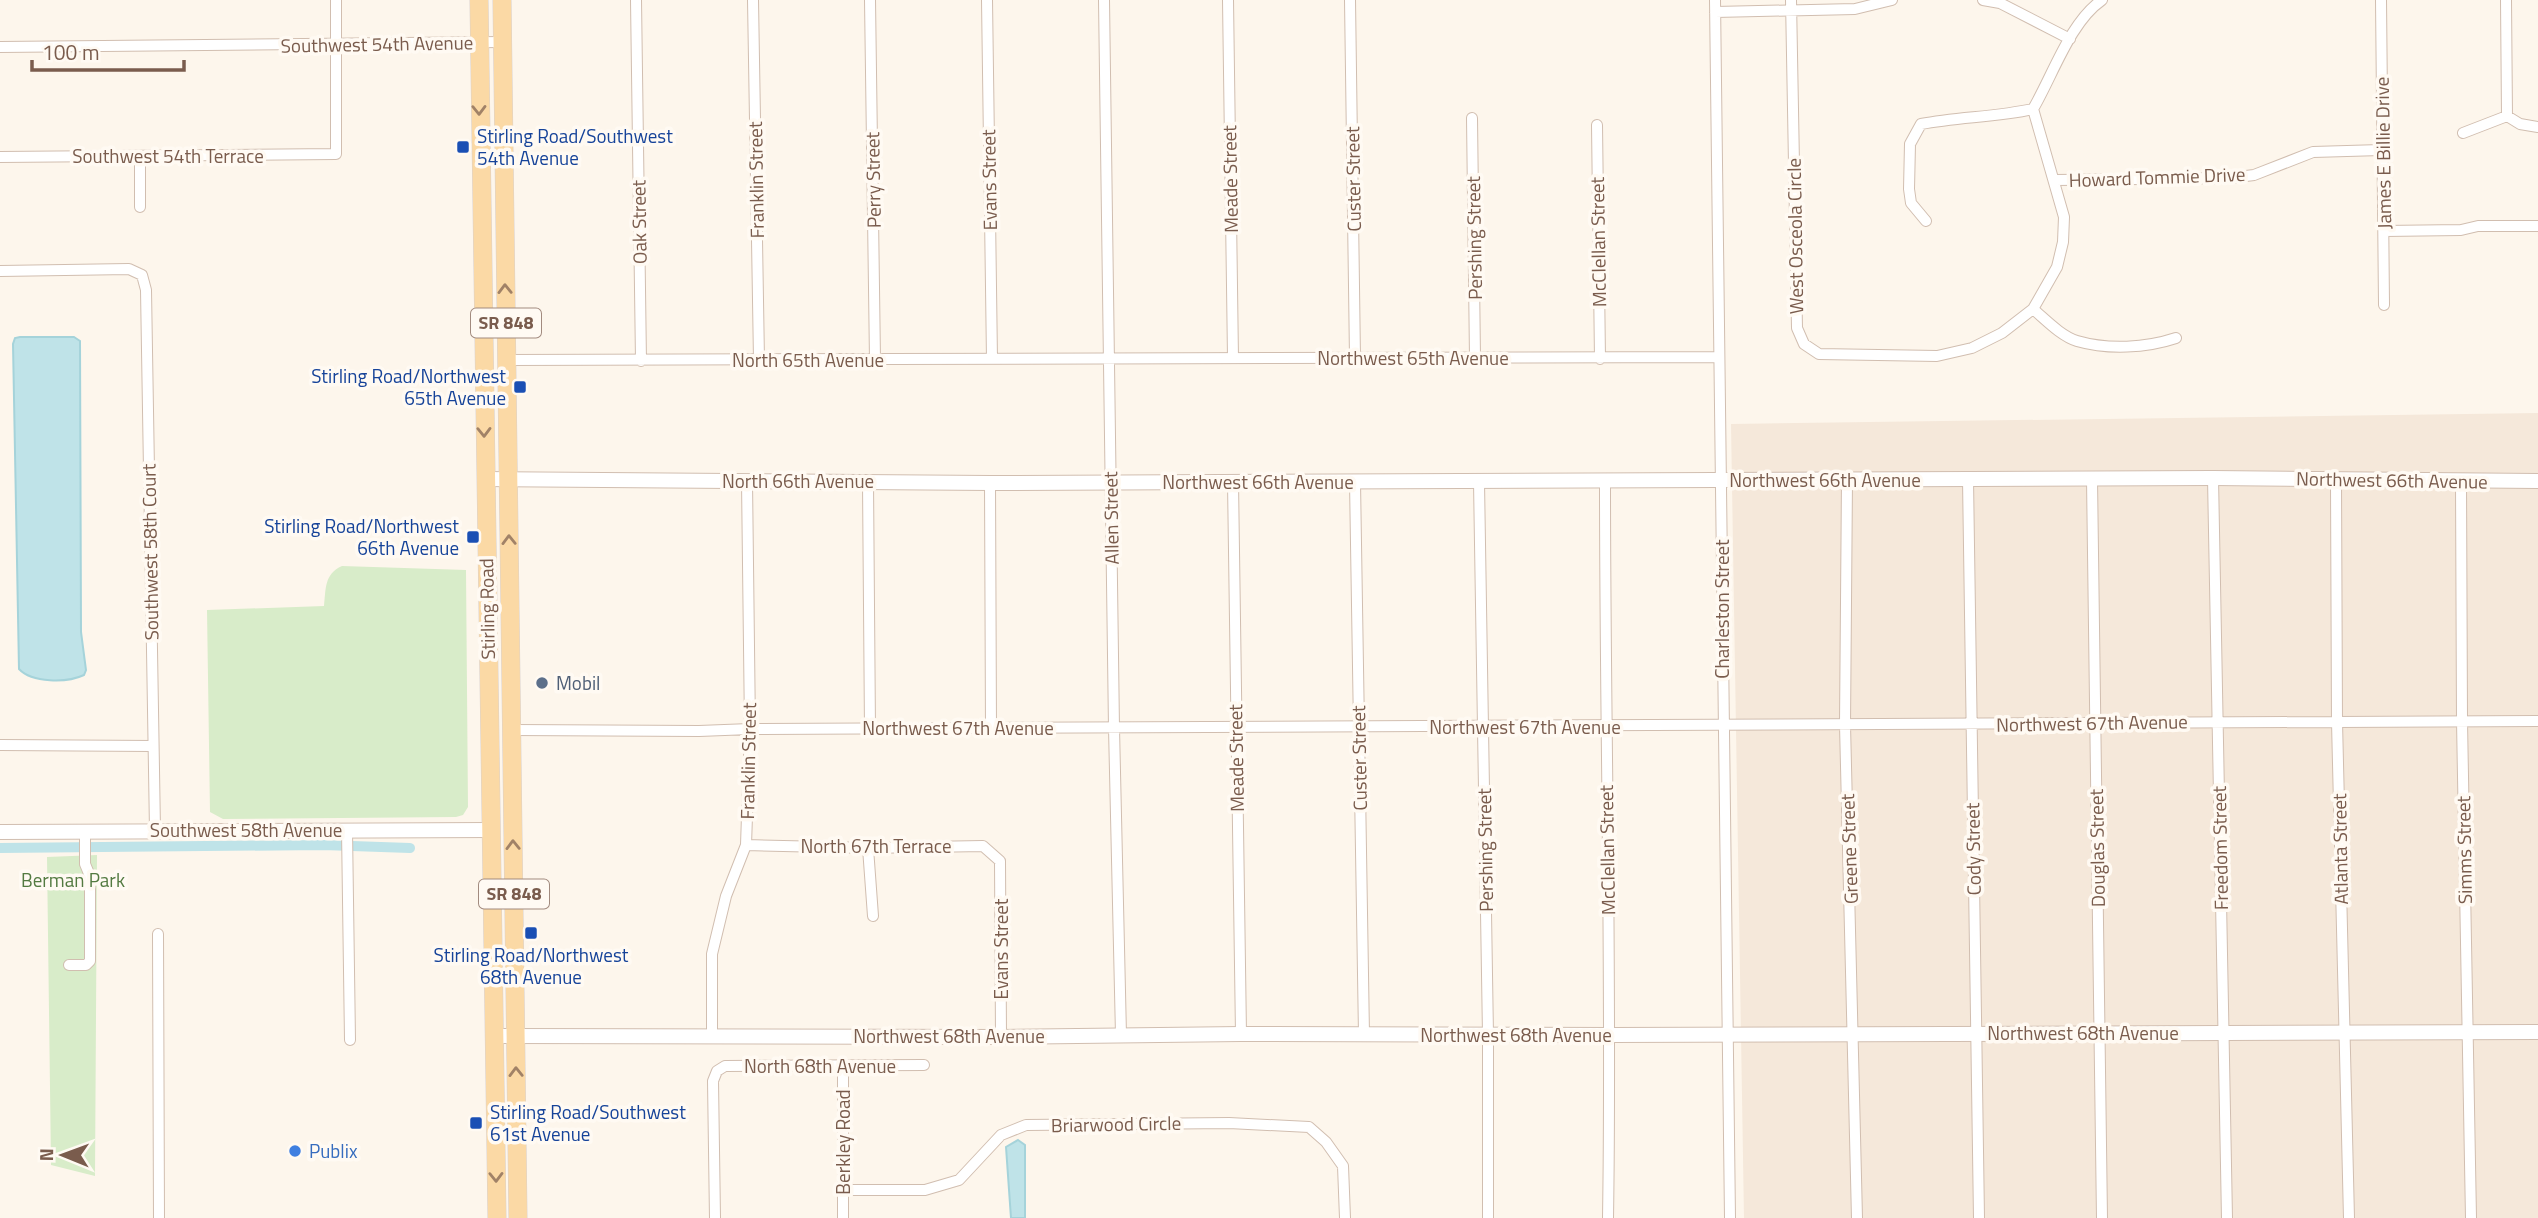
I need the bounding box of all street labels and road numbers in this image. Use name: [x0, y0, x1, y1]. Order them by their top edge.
street label: Southwest 54th Avenue: [280, 27, 474, 60]
street label: James E Billie Drive: [2367, 77, 2398, 229]
street label: Franklin Street: [740, 121, 771, 239]
street label: Meade Street: [1214, 125, 1245, 233]
street label: Custer Street: [1337, 126, 1368, 232]
street label: Evans Street: [973, 129, 1004, 231]
street label: Perry Street: [857, 131, 888, 228]
street label: Southwest 54th Terrace: [72, 141, 264, 170]
street label: West Osceola Circle: [1779, 158, 1810, 314]
street label: Howard Tommie Drive: [2068, 159, 2246, 194]
street label: Pershing Street: [1458, 176, 1489, 300]
street label: McClellan Street: [1582, 176, 1613, 307]
street label: Oak Street: [623, 179, 654, 264]
road number: SR 848: [471, 309, 541, 338]
street label: Northwest 65th Avenue: [1317, 343, 1509, 372]
street label: North 65th Avenue: [732, 345, 884, 374]
street label: Southwest 58th Court: [133, 463, 166, 641]
street label: Northwest 66th Avenue: [2296, 463, 2488, 496]
street label: Northwest 66th Avenue: [1729, 465, 1921, 494]
street label: North 66th Avenue: [722, 466, 874, 495]
street label: Northwest 66th Avenue: [1162, 467, 1354, 496]
street label: Allen Street: [1095, 471, 1126, 565]
street label: Charleston Street: [1707, 539, 1736, 679]
street label: Stirling Road: [471, 558, 502, 660]
street label: Franklin Street: [732, 702, 763, 820]
street label: Meade Street: [1220, 704, 1251, 812]
street label: Custer Street: [1343, 705, 1374, 811]
street label: Northwest 67th Avenue: [1996, 706, 2188, 739]
street label: Northwest 67th Avenue: [1429, 712, 1621, 741]
street label: Northwest 67th Avenue: [862, 713, 1054, 742]
street label: McClellan Street: [1591, 784, 1622, 915]
street label: Freedom Street: [2204, 785, 2235, 910]
street label: Pershing Street: [1469, 788, 1500, 912]
street label: Douglas Street: [2081, 788, 2112, 907]
street label: Greene Street: [1832, 793, 1865, 905]
street label: Atlanta Street: [2324, 793, 2355, 905]
street label: Simms Street: [2448, 795, 2479, 904]
street label: Cody Street: [1957, 802, 1988, 896]
street label: Southwest 58th Avenue: [150, 815, 342, 844]
street label: North 67th Terrace: [800, 831, 952, 860]
road number: SR 848: [479, 880, 549, 908]
street label: Evans Street: [986, 898, 1015, 1000]
street label: Northwest 68th Avenue: [1987, 1018, 2179, 1047]
street label: Northwest 68th Avenue: [1420, 1020, 1612, 1049]
street label: Northwest 68th Avenue: [853, 1021, 1045, 1050]
street label: North 68th Avenue: [744, 1051, 896, 1080]
street label: Berkley Road: [828, 1089, 857, 1195]
street label: Briarwood Circle: [1051, 1108, 1181, 1139]

